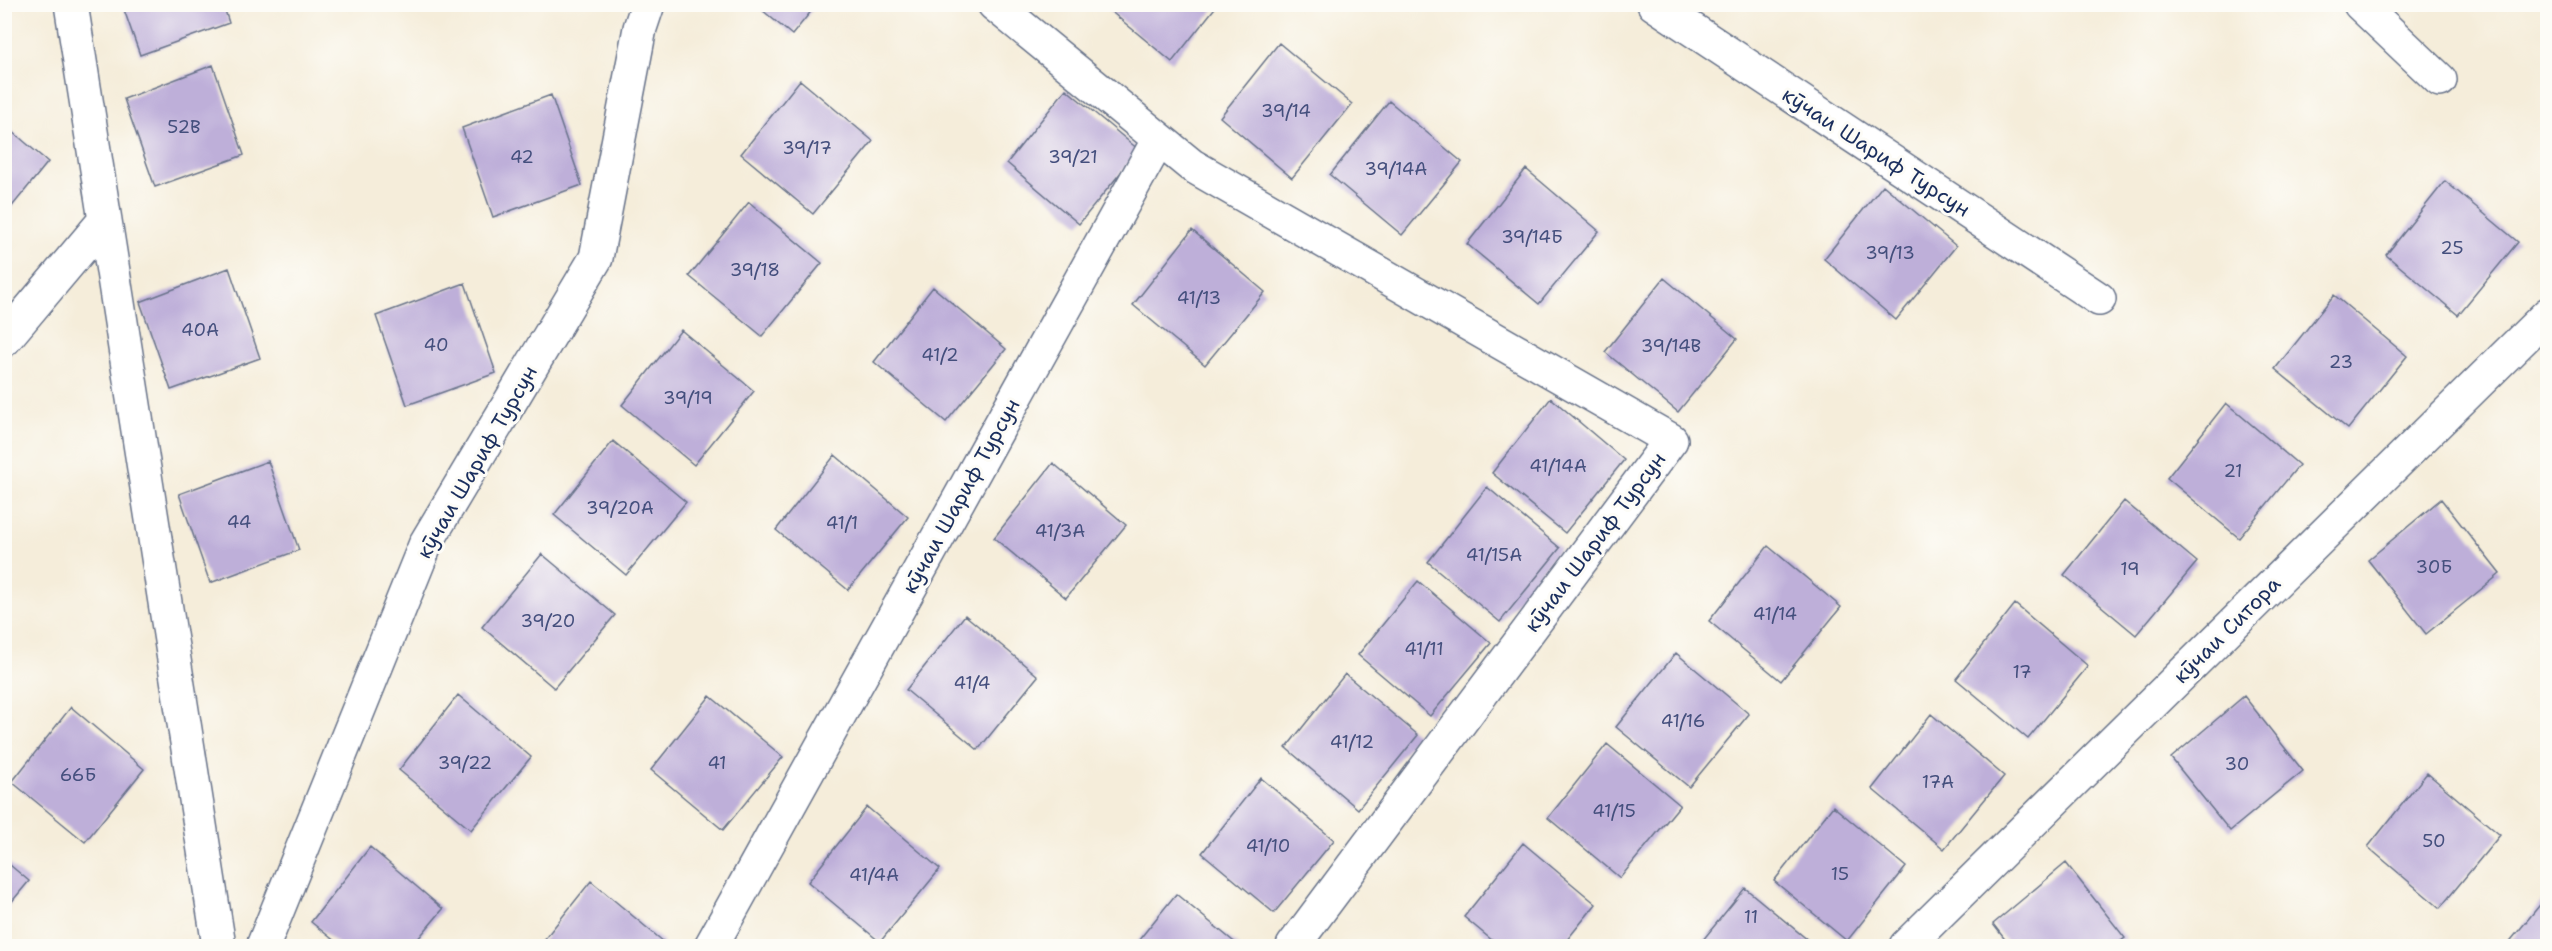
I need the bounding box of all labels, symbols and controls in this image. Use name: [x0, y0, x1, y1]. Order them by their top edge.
street label: кӯчаи Шариф Турсун: [1777, 81, 1975, 223]
house number: 39/14: [1261, 99, 1311, 123]
house number: 52В: [167, 115, 201, 139]
house number: 39/17: [782, 136, 832, 160]
house number: 42: [510, 145, 534, 169]
house number: 39/21: [1048, 145, 1098, 169]
house number: 39/14А: [1365, 157, 1427, 181]
house number: 39/14Б: [1501, 225, 1563, 249]
house number: 25: [2440, 236, 2464, 260]
house number: 39/13: [1865, 241, 1915, 265]
house number: 39/18: [730, 258, 780, 282]
house number: 41/13: [1177, 286, 1221, 310]
house number: 40А: [181, 318, 219, 342]
house number: 40: [423, 333, 449, 357]
house number: 39/14В: [1641, 334, 1701, 358]
house number: 41/2: [921, 343, 959, 367]
house number: 23: [2329, 350, 2353, 374]
street label: кӯчаи Шариф Турсун: [410, 360, 544, 564]
house number: 39/19: [663, 386, 713, 410]
street label: кӯчаи Шариф Турсун: [896, 393, 1026, 599]
street label: кӯчаи Шариф Турсун: [1518, 446, 1672, 638]
house number: 41/14А: [1529, 454, 1587, 478]
house number: 21: [2223, 459, 2243, 483]
house number: 39/20А: [586, 496, 654, 520]
house number: 44: [227, 510, 251, 534]
house number: 41/1: [826, 511, 858, 535]
house number: 41/3А: [1035, 519, 1085, 543]
house number: 41/15А: [1466, 543, 1522, 567]
house number: 30Б: [2416, 555, 2452, 579]
house number: 19: [2120, 557, 2140, 581]
street label: кӯчаи Ситора: [2167, 570, 2287, 690]
house number: 41/14: [1753, 602, 1797, 626]
house number: 39/20: [521, 609, 575, 633]
house number: 41/11: [1404, 637, 1444, 661]
house number: 17: [2012, 660, 2032, 684]
house number: 41/4: [954, 671, 990, 695]
house number: 41/16: [1661, 709, 1705, 733]
house number: 41/12: [1330, 730, 1374, 754]
house number: 39/22: [438, 751, 492, 775]
house number: 41: [707, 751, 727, 775]
house number: 30: [2225, 752, 2249, 776]
house number: 66Б: [60, 763, 96, 787]
house number: 17А: [1922, 770, 1954, 794]
house number: 41/15: [1592, 799, 1636, 823]
house number: 50: [2422, 829, 2446, 853]
house number: 41/10: [1246, 834, 1290, 858]
house number: 15: [1831, 862, 1849, 886]
house number: 41/4А: [849, 863, 899, 887]
house number: 11: [1744, 905, 1758, 929]

